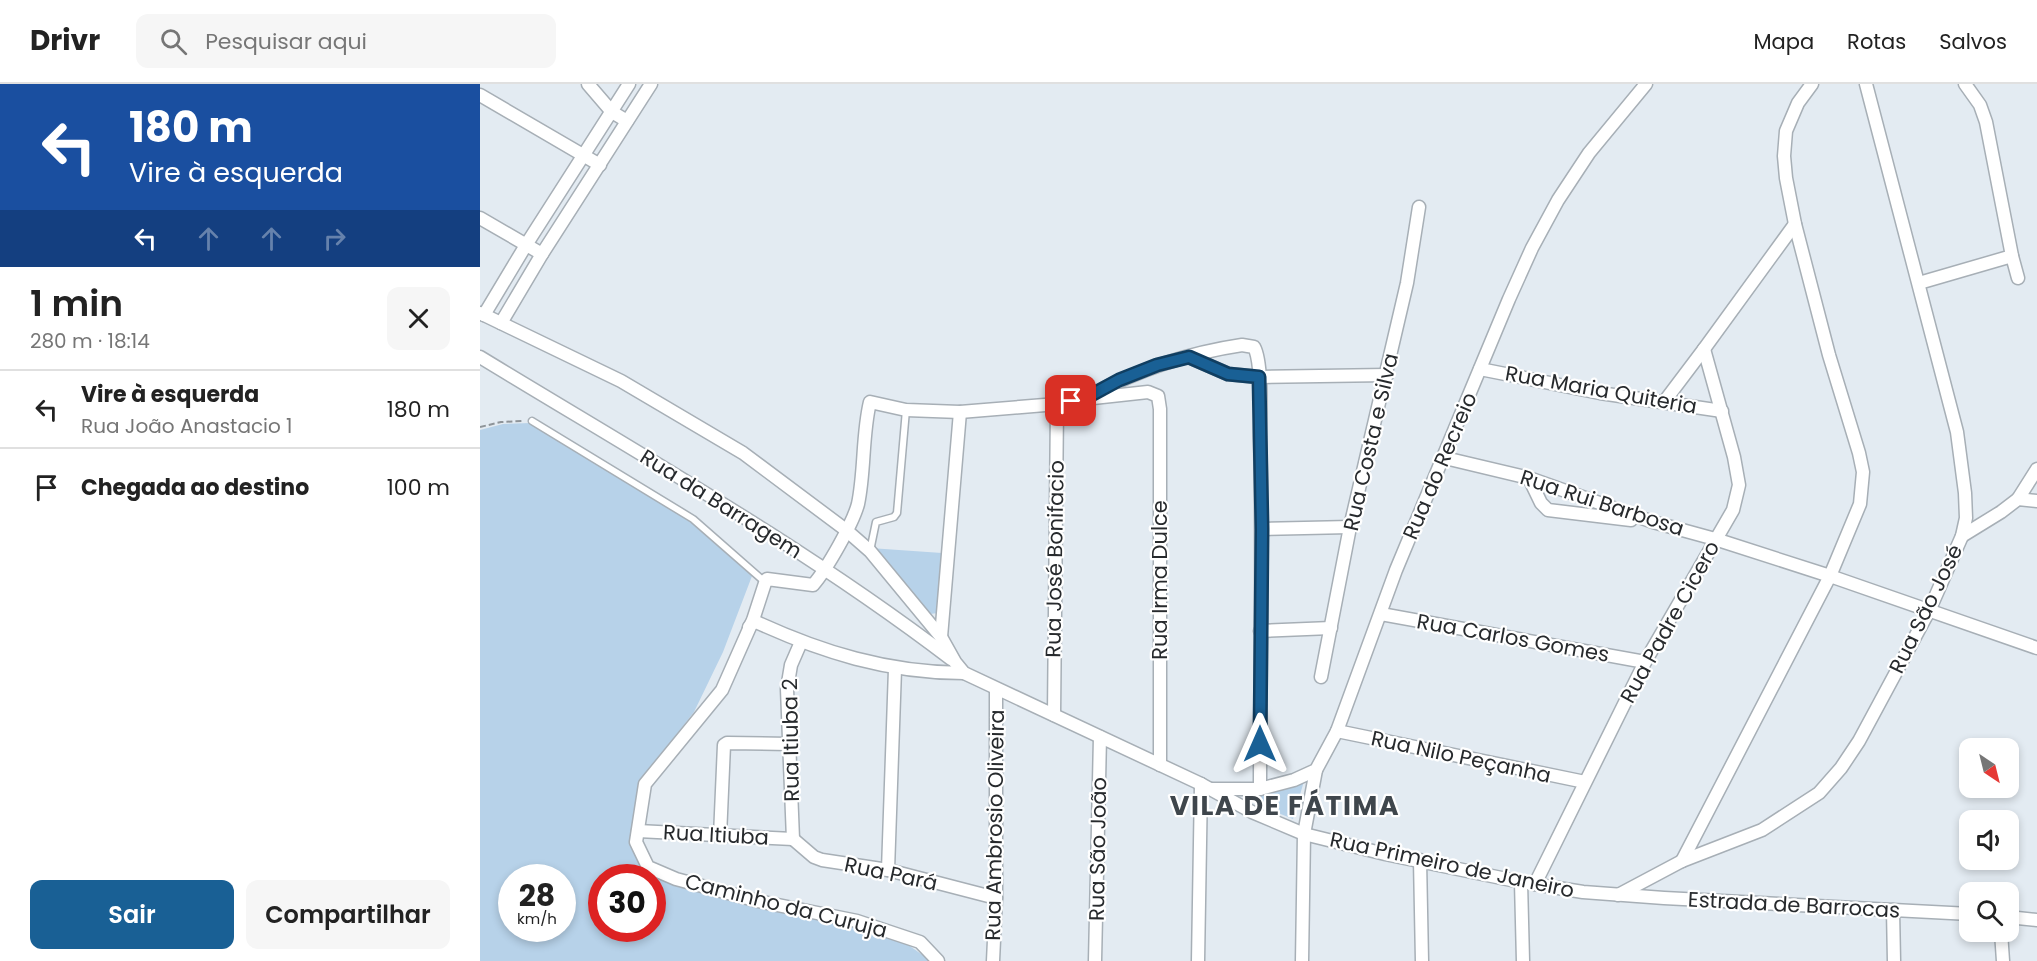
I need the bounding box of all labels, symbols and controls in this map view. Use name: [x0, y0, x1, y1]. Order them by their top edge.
search box: [136, 14, 556, 68]
text: Drivr: [30, 21, 100, 60]
icon: search: [157, 25, 190, 58]
text: Pesquisar aqui: [205, 26, 367, 57]
text: Mapa: [1753, 27, 1814, 56]
text: Rotas: [1847, 27, 1906, 56]
text: Salvos: [1939, 27, 2007, 56]
text: 180 m: [129, 98, 253, 157]
icon: left: [30, 108, 108, 186]
text: Vire à esquerda: [129, 154, 343, 191]
icon: left: [129, 222, 162, 255]
icon: ahead: [192, 222, 225, 255]
icon: ahead: [255, 222, 288, 255]
icon: right: [318, 222, 351, 255]
text: 1 min: [30, 278, 123, 329]
button: close: [387, 287, 450, 350]
text: 280 m · 18:14: [30, 327, 150, 355]
street label: Rua Costa e Silva: [1336, 350, 1405, 533]
street label: Rua Maria Quiteria: [1503, 358, 1699, 421]
pin: [1045, 375, 1096, 426]
text: Vire à esquerda: [81, 379, 259, 410]
icon: arrive: [1054, 384, 1087, 417]
street label: Rua do Recreio: [1395, 388, 1484, 544]
icon: left: [30, 393, 63, 426]
text: 180 m: [387, 394, 450, 425]
text: Rua João Anastacio 1: [81, 412, 293, 440]
street label: Rua da Barragem: [635, 442, 808, 565]
street label: Rua José Bonifacio: [1038, 460, 1071, 658]
street label: Rua Rui Barbosa: [1517, 462, 1688, 543]
icon: arrive: [30, 471, 63, 504]
text: Chegada ao destino: [81, 472, 309, 503]
text: 100 m: [387, 472, 450, 503]
street label: Rua Irma Dulce: [1145, 500, 1174, 660]
street label: Rua Padre Cicero: [1613, 535, 1726, 708]
street label: Rua São José: [1882, 539, 1969, 678]
street label: Rua Carlos Gomes: [1415, 606, 1612, 669]
street label: Rua Itiuba 2: [775, 678, 806, 802]
street label: Rua Ambrosio Oliveira: [978, 709, 1011, 941]
position arrow: [1228, 712, 1292, 776]
street label: Rua Nilo Peçanha: [1368, 723, 1554, 790]
north arrow: [1959, 738, 2019, 798]
map controls: [1959, 738, 2019, 942]
street label: Rua São João: [1082, 777, 1113, 921]
district label: VILA DE FÁTIMA: [1170, 787, 1400, 824]
button: sound: [1959, 810, 2019, 870]
street label: Rua Itiuba: [662, 817, 770, 852]
street label: Rua Primeiro de Janeiro: [1327, 824, 1577, 905]
street label: Rua Pará: [842, 850, 940, 898]
speed limit sign: 30: [588, 864, 666, 942]
street label: Caminho da Curuja: [682, 866, 890, 945]
text: 28: [519, 874, 555, 917]
button: Sair: [30, 880, 234, 949]
button: Compartilhar: [246, 880, 450, 949]
button: search: [1959, 882, 2019, 942]
street label: Estrada de Barrocas: [1687, 884, 1901, 925]
text: km/h: [517, 908, 557, 929]

